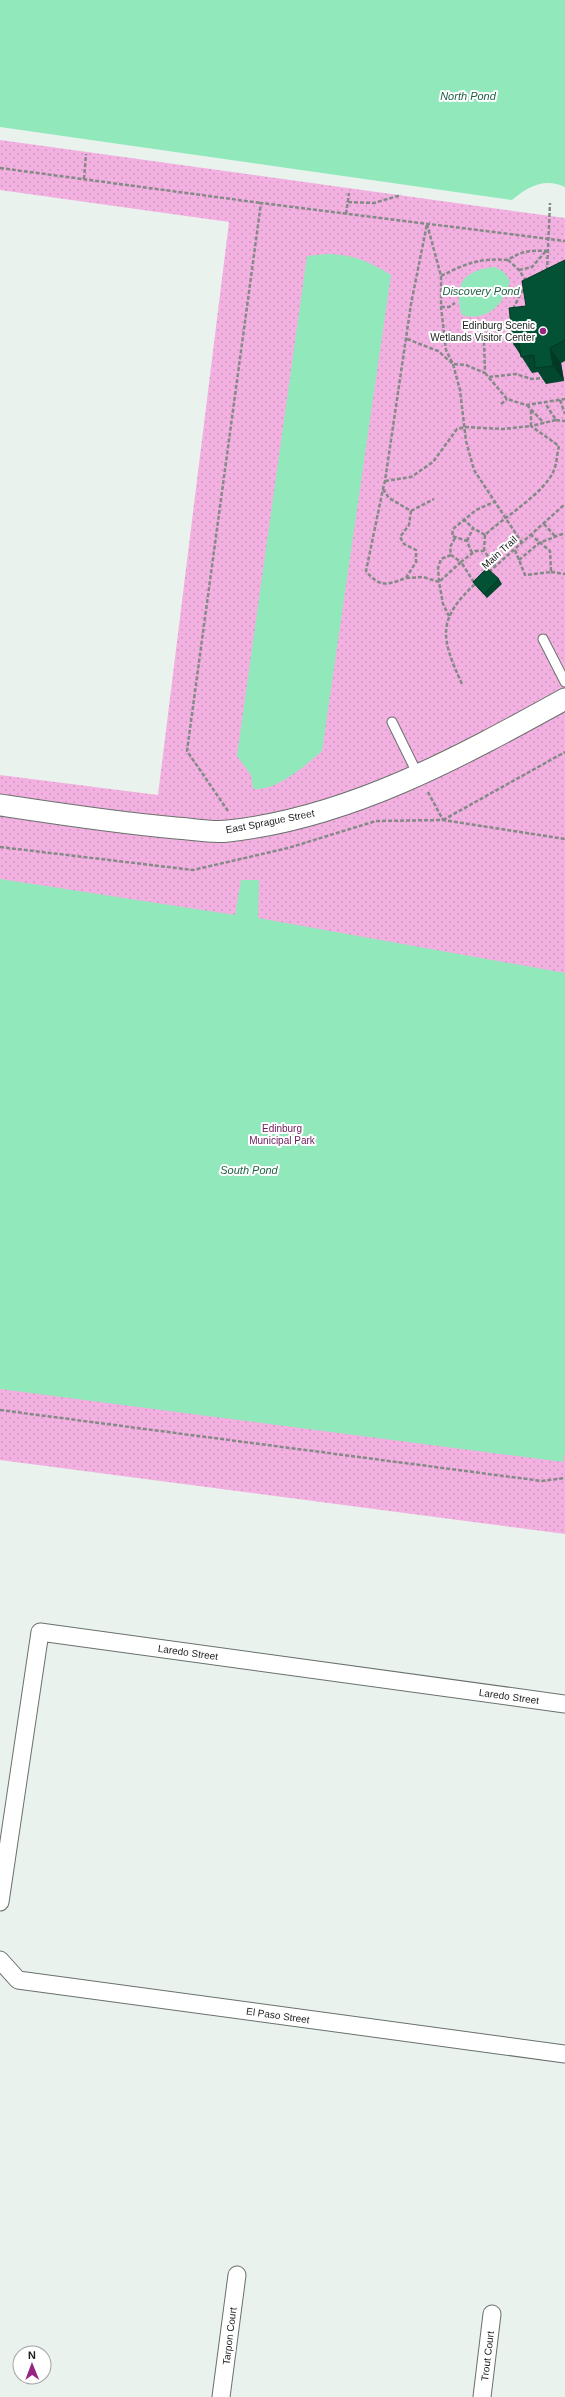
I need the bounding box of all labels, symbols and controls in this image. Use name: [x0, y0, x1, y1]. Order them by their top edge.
water label: North Pond: [440, 90, 497, 102]
water label: Discovery Pond: [442, 285, 520, 297]
place label: Edinburg Scenic Wetlands Visitor Center: [430, 320, 536, 343]
marker: Edinburg Scenic Wetlands Visitor Center: [538, 326, 548, 336]
street label: Main Trail: [480, 534, 519, 571]
street label: East Sprague Street: [225, 807, 316, 835]
park label: Edinburg Municipal Park: [249, 1123, 316, 1146]
water label: South Pond: [220, 1164, 279, 1176]
street label: Laredo Street: [157, 1643, 219, 1662]
street label: Laredo Street: [478, 1687, 540, 1706]
street label: El Paso Street: [246, 2006, 311, 2025]
street label: Tarpon Court: [221, 2306, 239, 2365]
street label: Trout Court: [479, 2330, 496, 2382]
north arrow: [12, 2345, 52, 2385]
text: N: [28, 2349, 36, 2361]

